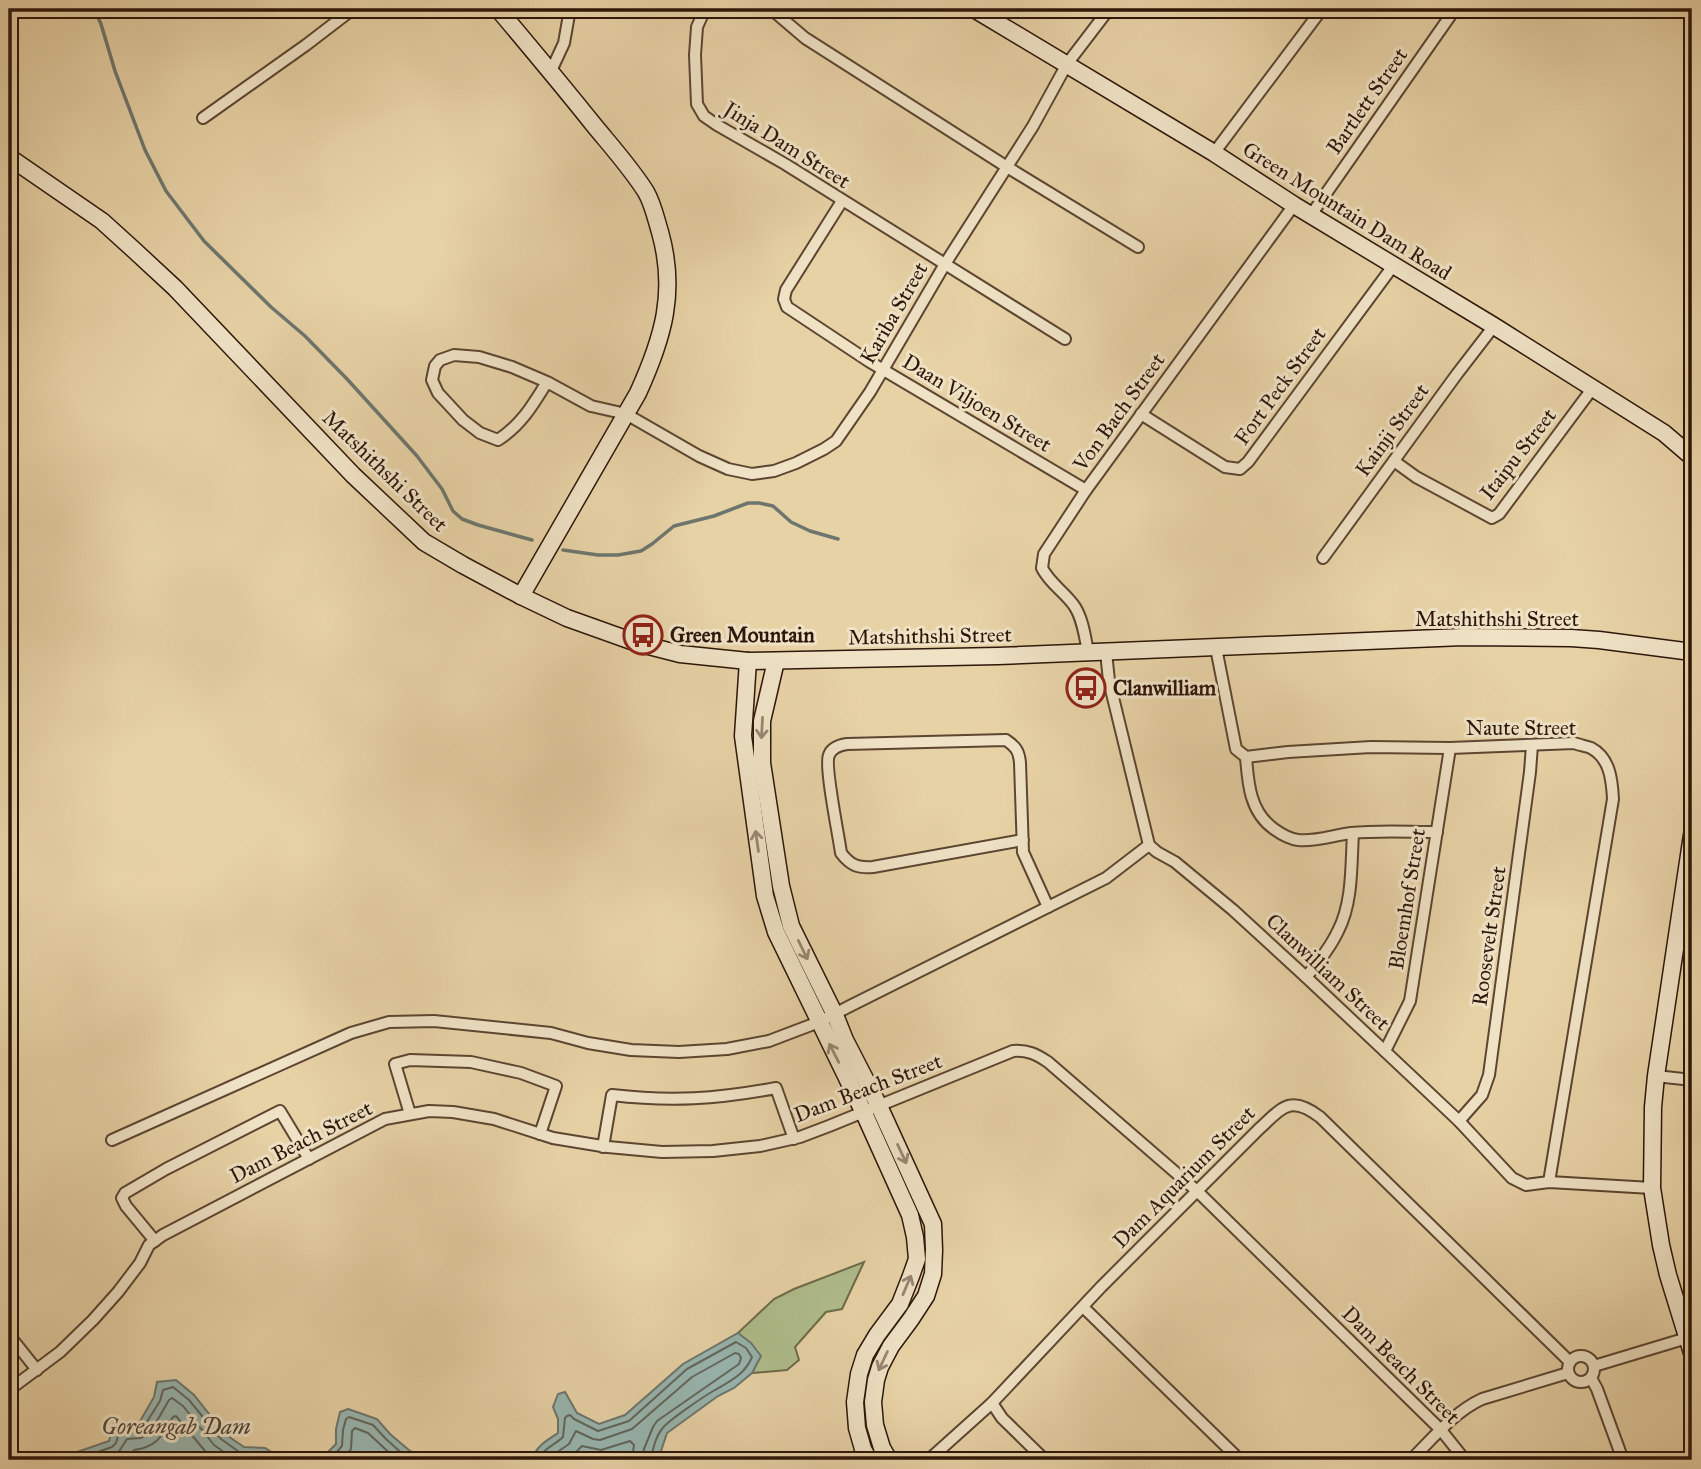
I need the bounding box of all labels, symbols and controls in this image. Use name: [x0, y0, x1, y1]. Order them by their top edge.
street label: Bartlett Street: [1321, 42, 1414, 159]
street label: Jinja Dam Street: [717, 95, 855, 194]
street label: Green Mountain Dam Road: [1238, 136, 1457, 286]
street label: Kariba Street: [854, 257, 934, 368]
street label: Fort Peck Street: [1229, 322, 1332, 450]
street label: Von Bach Street: [1067, 347, 1171, 477]
street label: Daan Viljoen Street: [898, 348, 1057, 458]
street label: Kainji Street: [1350, 378, 1435, 482]
street label: Itaipu Street: [1474, 403, 1562, 505]
street label: Matshithshi Street: [317, 405, 453, 538]
street label: Matshithshi Street: [1415, 606, 1579, 632]
bus stop icon: Green Mountain: [622, 614, 664, 656]
place label: Green Mountain: [670, 622, 815, 648]
street label: Matshithshi Street: [848, 622, 1013, 650]
bus stop icon: Clanwilliam: [1065, 667, 1107, 709]
place label: Clanwilliam: [1113, 675, 1217, 701]
street label: Naute Street: [1466, 715, 1577, 741]
one-way arrow: [756, 716, 769, 739]
street label: Bloemhof Street: [1383, 826, 1431, 971]
one-way arrow: [751, 830, 764, 853]
street label: Roosevelt Street: [1466, 864, 1512, 1007]
street label: Clanwilliam Street: [1261, 908, 1396, 1036]
one-way arrow: [796, 939, 810, 960]
one-way arrow: [827, 1043, 841, 1064]
street label: Dam Beach Street: [790, 1048, 946, 1128]
street label: Dam Beach Street: [225, 1095, 377, 1189]
street label: Dam Aquarium Street: [1107, 1100, 1261, 1254]
one-way arrow: [895, 1143, 909, 1164]
one-way arrow: [902, 1275, 915, 1297]
street label: Dam Beach Street: [1337, 1301, 1466, 1430]
one-way arrow: [876, 1350, 889, 1371]
water label: Goreangab Dam: [101, 1412, 251, 1440]

